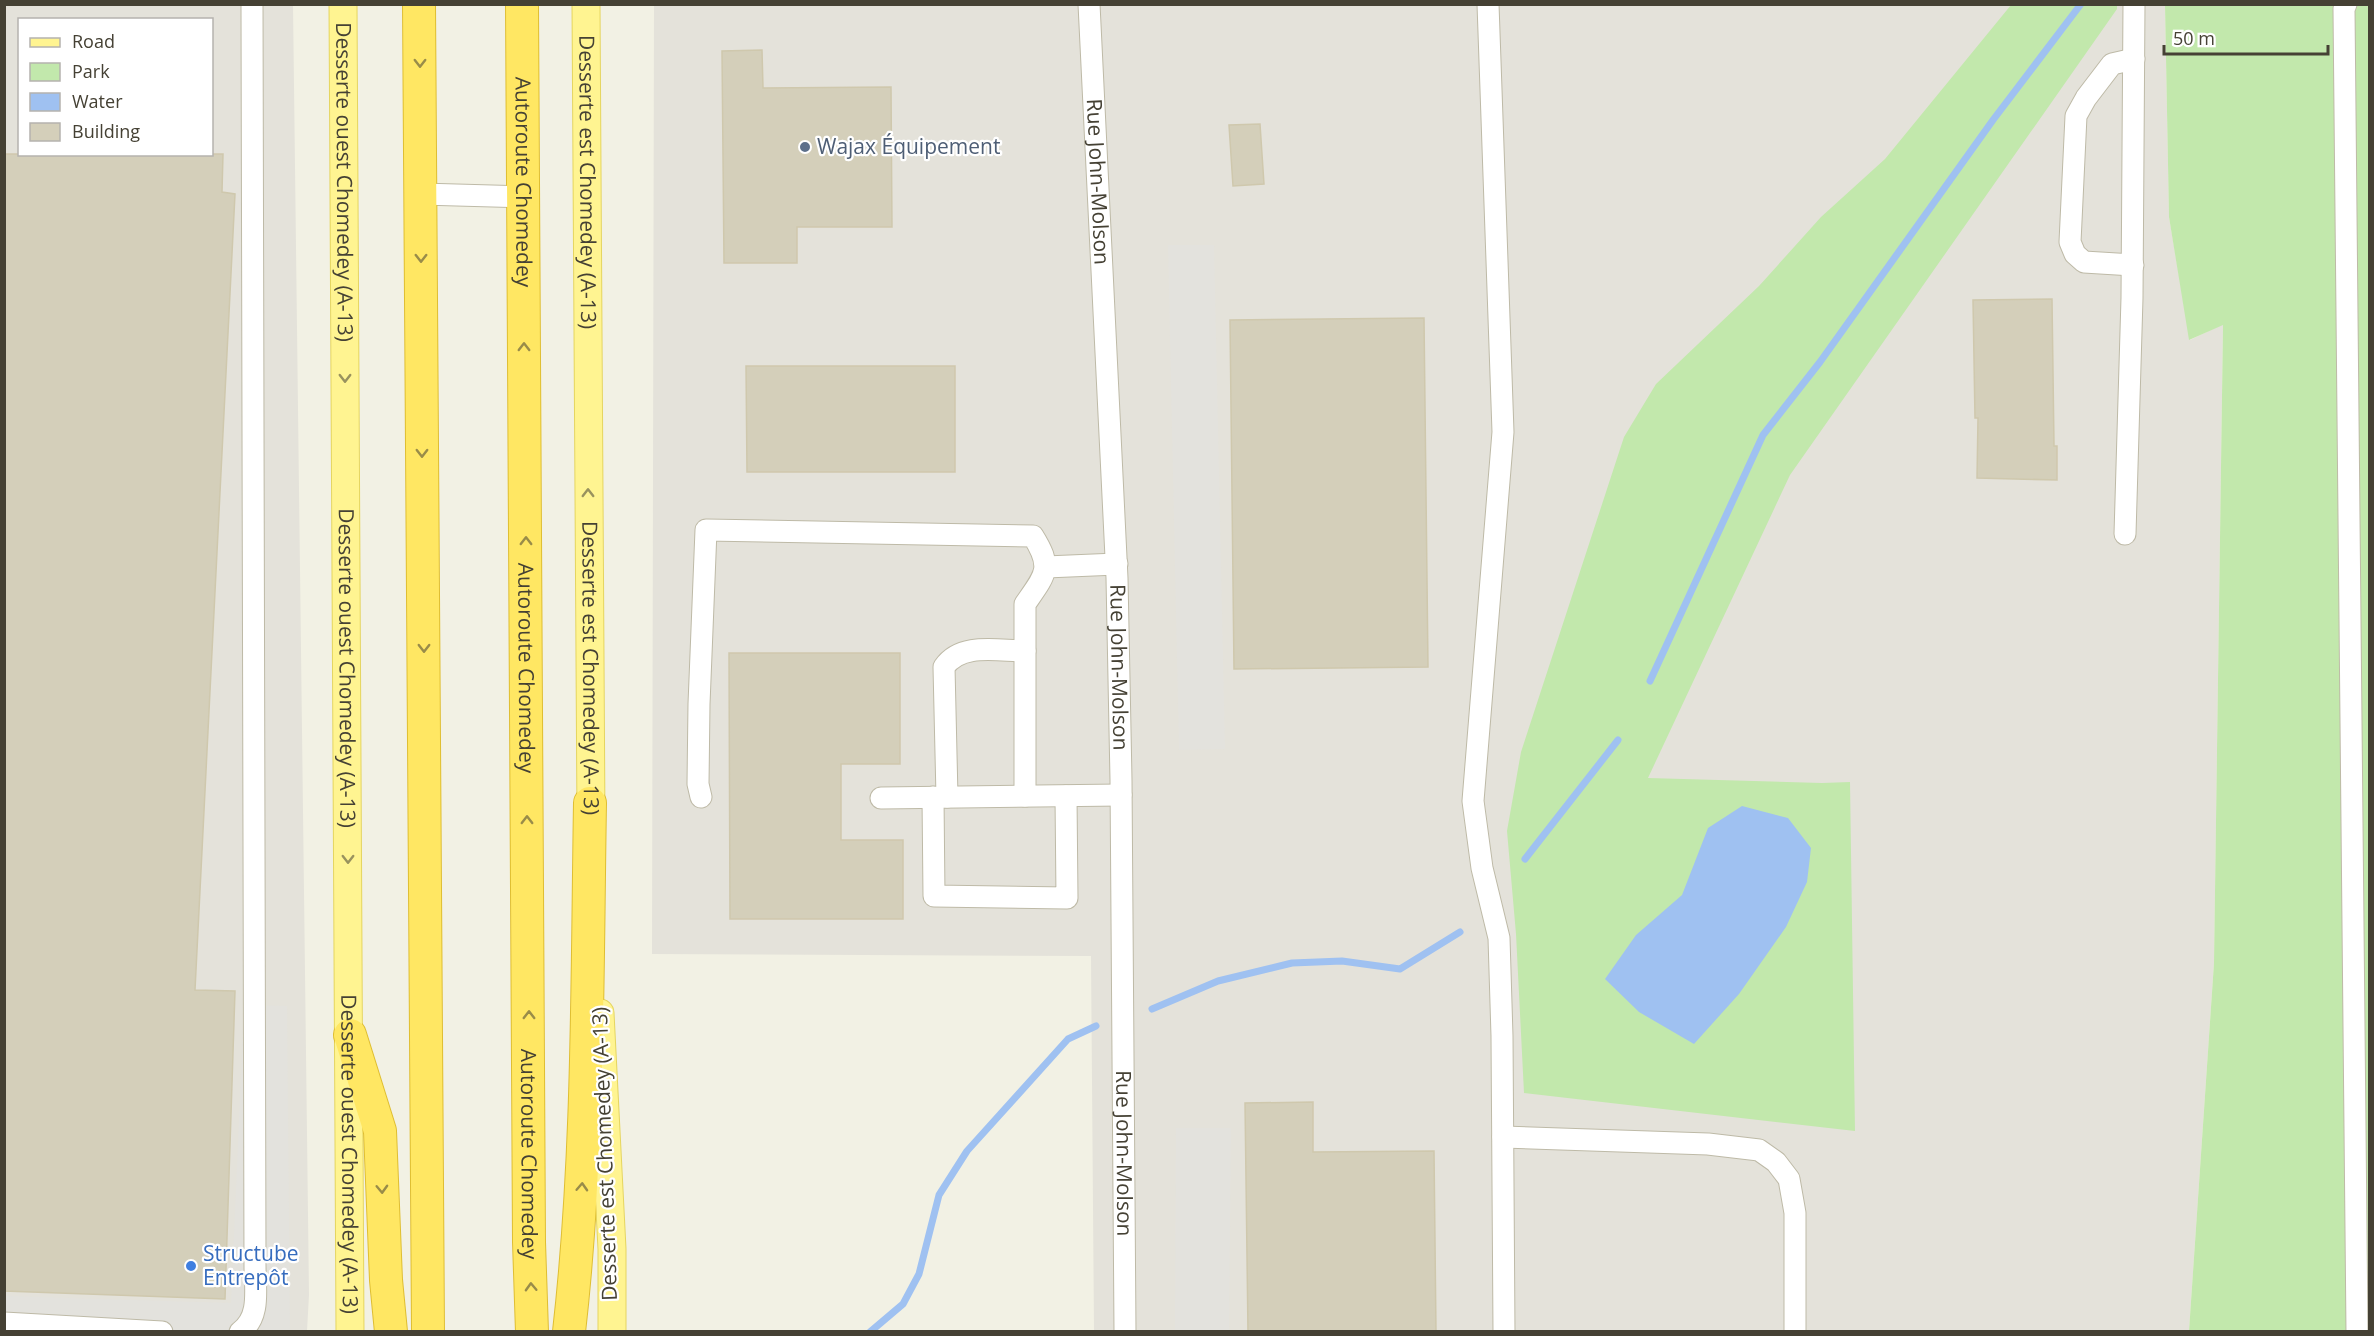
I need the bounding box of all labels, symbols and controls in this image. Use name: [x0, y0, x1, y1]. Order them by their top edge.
legend: [18, 18, 213, 156]
scale bar: [2164, 18, 2328, 56]
street label: Desserte ouest Chomedey (A-13): [330, 22, 360, 342]
text: 50 m: [2173, 26, 2215, 50]
text: Road: [72, 29, 115, 53]
street label: Desserte est Chomedey (A-13): [573, 35, 603, 329]
one-way arrow: [414, 58, 426, 67]
text: Park: [72, 59, 110, 83]
street label: Autoroute Chomedey: [509, 77, 539, 288]
text: Water: [72, 89, 123, 113]
street label: Rue John-Molson: [1081, 98, 1117, 265]
text: Building: [72, 119, 140, 143]
place label: Wajax Équipement: [817, 132, 1000, 160]
marker: Wajax Équipement: [798, 140, 812, 154]
one-way arrow: [415, 253, 427, 262]
one-way arrow: [518, 342, 530, 351]
one-way arrow: [339, 373, 351, 382]
one-way arrow: [416, 448, 428, 457]
one-way arrow: [582, 488, 594, 497]
street label: Desserte ouest Chomedey (A-13): [333, 508, 362, 828]
street label: Desserte est Chomedey (A-13): [576, 521, 606, 815]
one-way arrow: [520, 537, 532, 546]
street label: Autoroute Chomedey: [512, 563, 541, 774]
street label: Rue John-Molson: [1104, 584, 1135, 751]
one-way arrow: [417, 643, 430, 652]
one-way arrow: [521, 816, 533, 825]
one-way arrow: [342, 854, 354, 863]
street label: Desserte ouest Chomedey (A-13): [335, 994, 365, 1314]
street label: Desserte est Chomedey (A-13): [585, 1007, 623, 1301]
one-way arrow: [523, 1011, 535, 1020]
street label: Autoroute Chomedey: [515, 1049, 545, 1260]
street label: Rue John-Molson: [1110, 1070, 1139, 1237]
one-way arrow: [575, 1183, 588, 1192]
one-way arrow: [376, 1185, 388, 1194]
place label: Structube Entrepôt: [203, 1239, 299, 1291]
marker: Structube Entrepôt: [184, 1259, 198, 1273]
one-way arrow: [524, 1282, 537, 1291]

